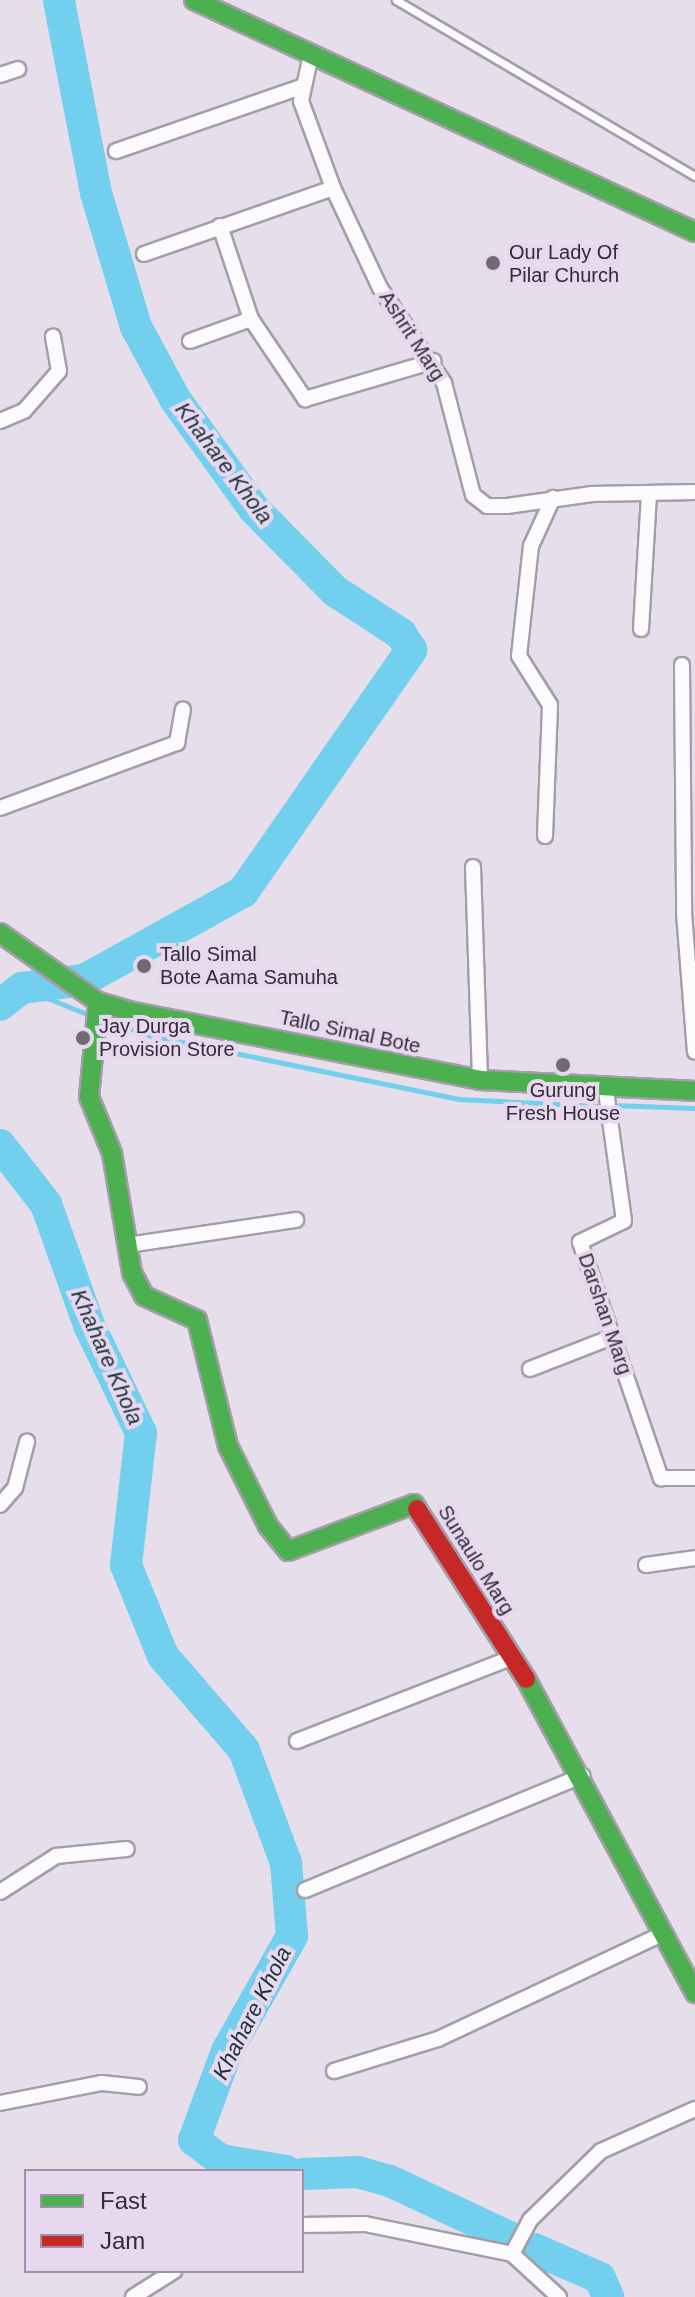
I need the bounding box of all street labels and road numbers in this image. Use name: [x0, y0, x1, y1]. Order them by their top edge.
street label: Ashrit Marg: [374, 287, 450, 385]
street label: Tallo Simal Bote: [277, 1005, 423, 1059]
street label: Darshan Marg: [573, 1250, 637, 1378]
street label: Sunaulo Marg: [433, 1501, 519, 1619]

